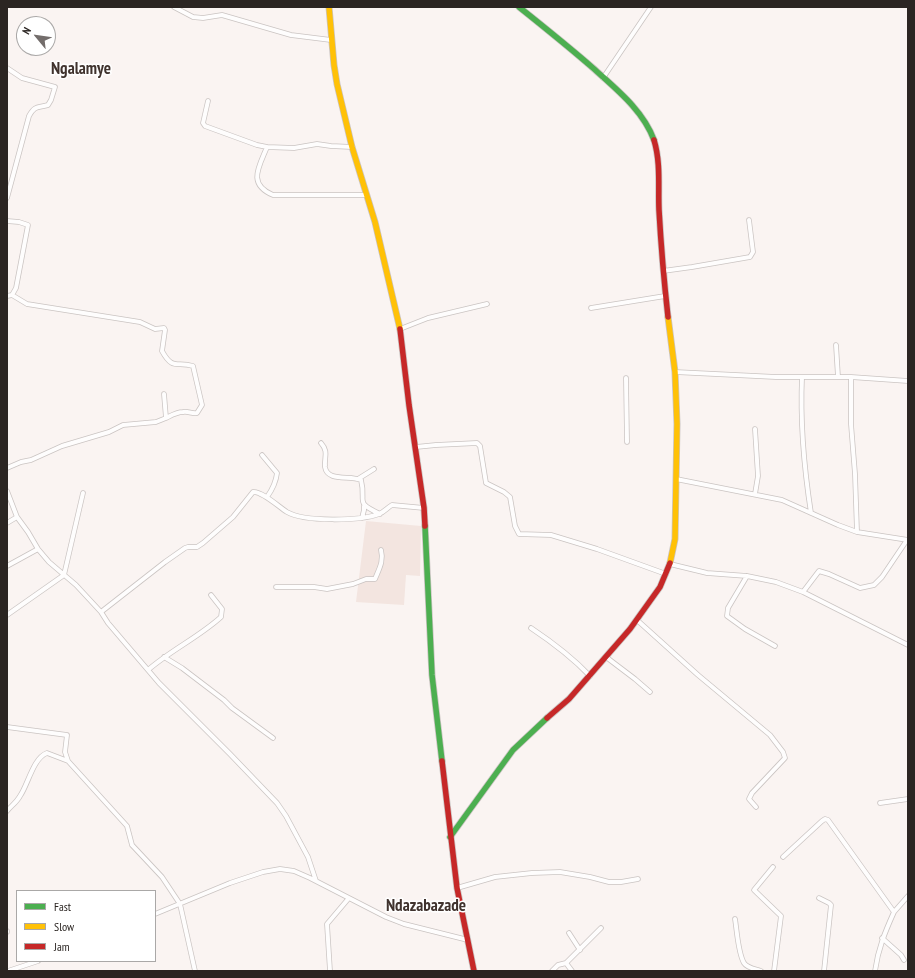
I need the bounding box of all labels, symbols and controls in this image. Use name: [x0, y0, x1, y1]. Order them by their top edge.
north arrow: [16, 16, 56, 56]
text: N: [19, 25, 34, 37]
district label: Ngalamye: [51, 59, 111, 79]
legend: [16, 890, 156, 962]
district label: Ndazabazade: [386, 896, 466, 916]
text: Fast: [54, 899, 71, 914]
text: Slow: [54, 919, 74, 934]
text: Jam: [54, 939, 70, 954]

